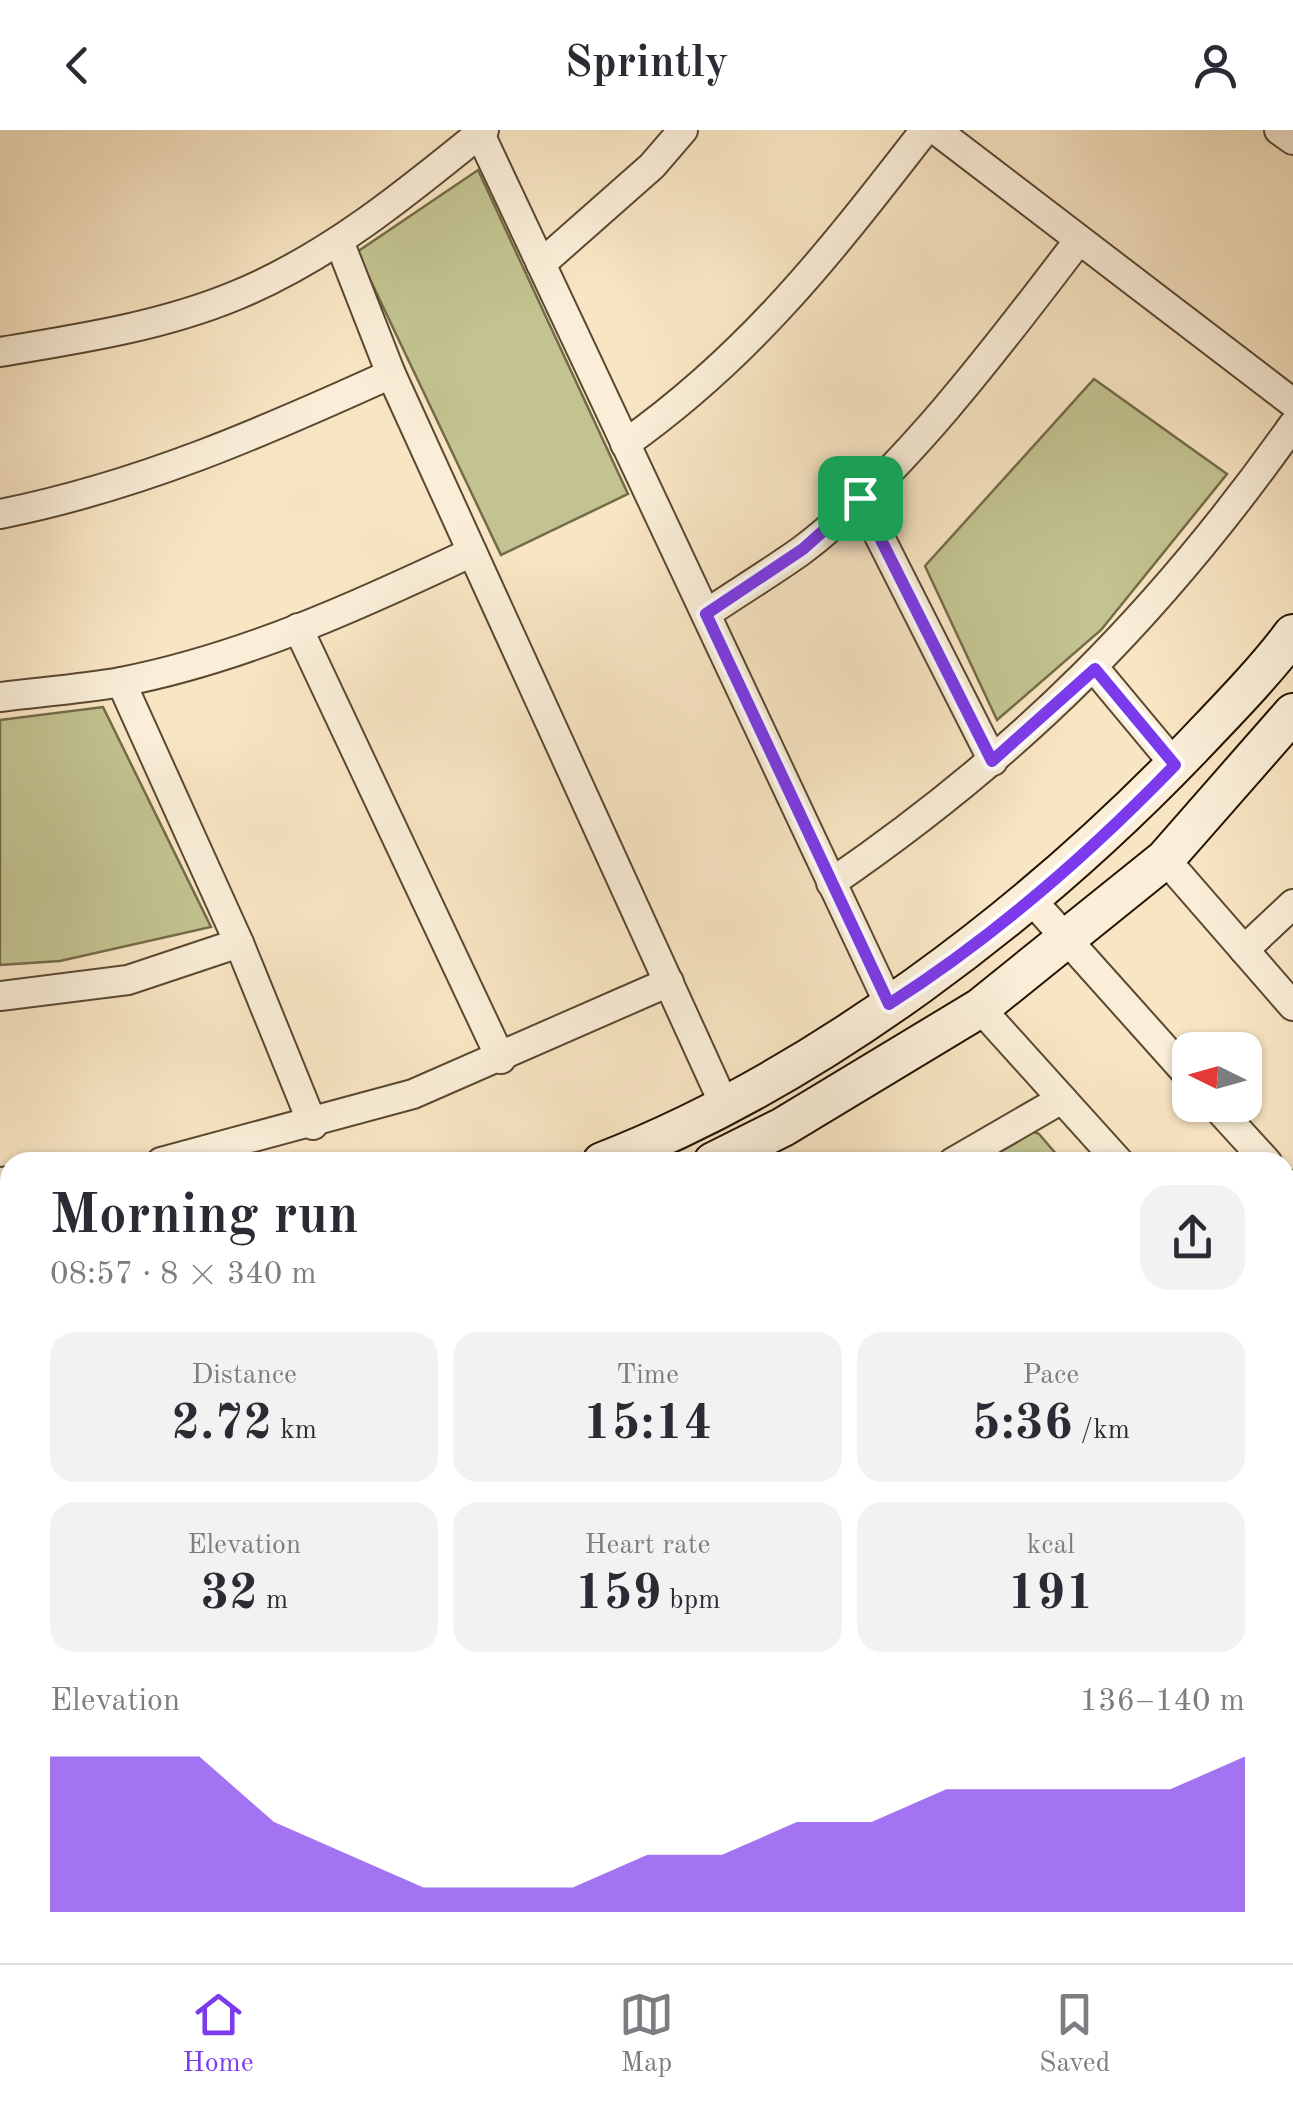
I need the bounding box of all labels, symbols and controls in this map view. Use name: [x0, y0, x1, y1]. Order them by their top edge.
icon: back: [50, 38, 105, 93]
icon: person: [1188, 38, 1243, 93]
text: Sprintly: [564, 42, 729, 87]
pin: [818, 456, 903, 541]
icon: arrive: [833, 471, 888, 526]
north arrow: [1172, 1032, 1262, 1122]
map controls: [1172, 1032, 1262, 1122]
button: share: [1140, 1185, 1245, 1290]
text: Morning run: [50, 1190, 359, 1245]
text: 08:57 · 8 × 340 m: [50, 1259, 317, 1291]
text: Distance: [191, 1362, 297, 1390]
text: Time: [616, 1362, 679, 1390]
text: Pace: [1022, 1362, 1079, 1390]
text: 2.72: [171, 1400, 272, 1450]
text: 15:14: [582, 1400, 712, 1450]
text: 5:36: [972, 1400, 1073, 1450]
text: km: [272, 1417, 317, 1445]
text: /km: [1073, 1417, 1130, 1445]
text: Elevation: [187, 1532, 301, 1560]
text: Heart rate: [585, 1532, 710, 1560]
text: kcal: [1027, 1532, 1075, 1560]
text: 32: [200, 1570, 258, 1620]
text: 159: [575, 1570, 662, 1620]
text: 191: [1007, 1570, 1094, 1620]
text: m: [258, 1587, 288, 1615]
text: bpm: [662, 1587, 720, 1615]
text: Elevation: [50, 1686, 180, 1718]
text: 136–140 m: [1079, 1686, 1245, 1718]
tab: Home: [183, 1987, 254, 2082]
tab: Map: [619, 1987, 674, 2082]
tab: Saved: [1039, 1987, 1110, 2082]

